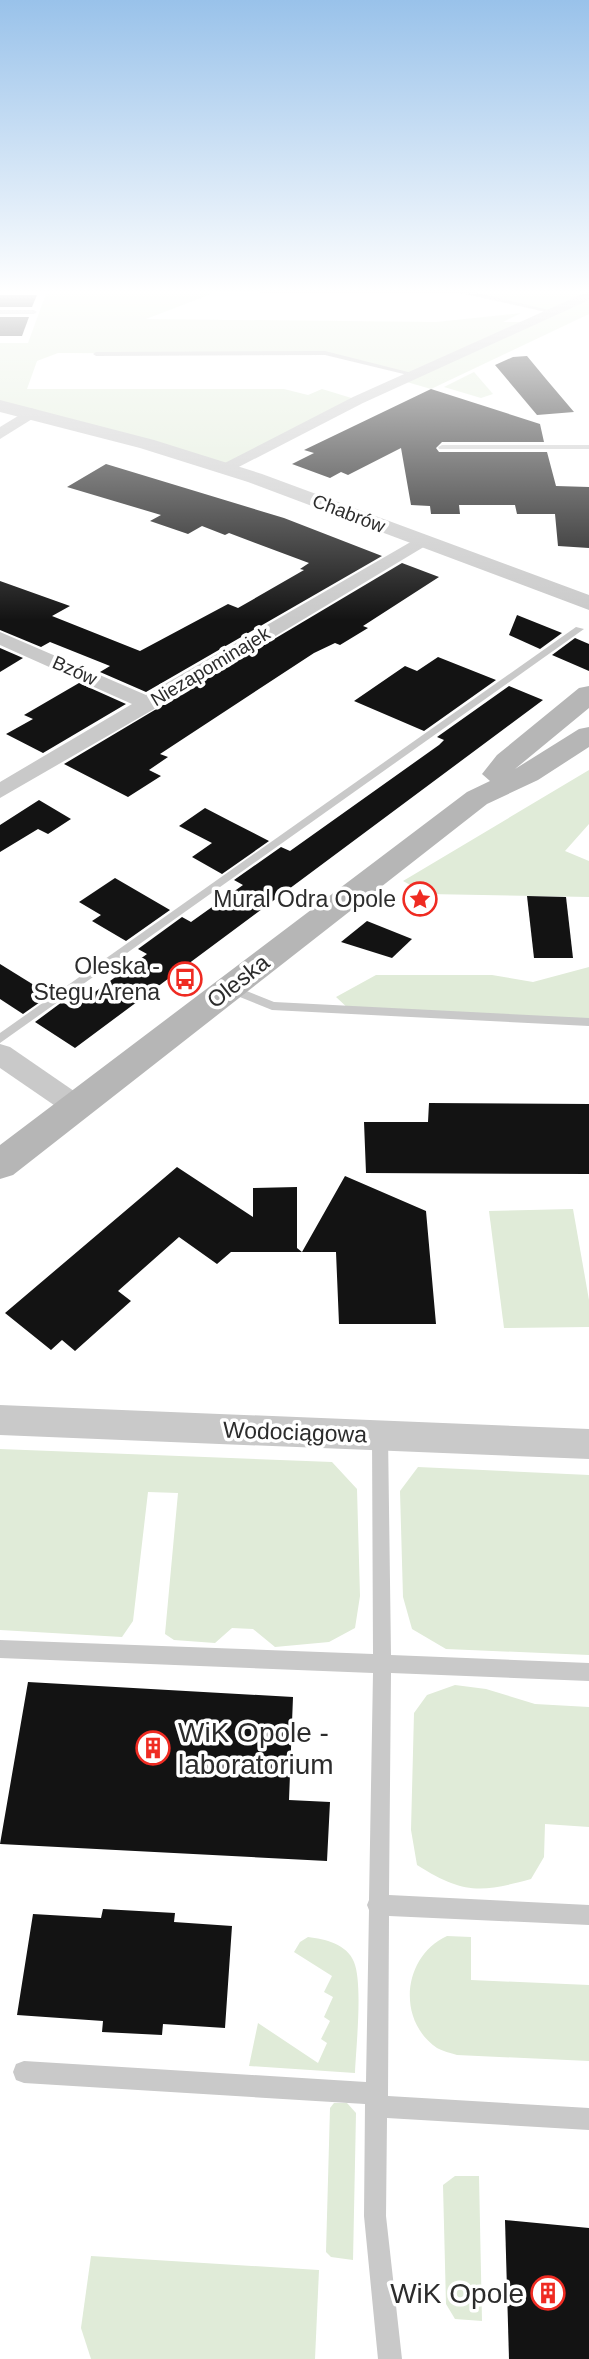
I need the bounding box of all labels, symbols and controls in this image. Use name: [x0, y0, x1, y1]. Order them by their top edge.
street label: Chabrów: [310, 490, 388, 537]
street label: Niezapominajek: [147, 622, 274, 710]
street label: Bzów: [49, 651, 101, 690]
place icon: Mural Odra Opole: [401, 880, 439, 918]
place label: Mural Odra Opole: [213, 886, 396, 912]
street label: Oleska: [202, 949, 274, 1013]
place label: Oleska - Stegu Arena: [33, 953, 160, 1005]
bus stop icon: Oleska - Stegu Arena: [166, 960, 204, 998]
street label: Wodociągowa: [223, 1416, 368, 1448]
place label: WiK Opole - laboratorium: [178, 1717, 334, 1780]
building icon: WiK Opole - laboratorium: [134, 1729, 172, 1767]
building icon: WiK Opole: [529, 2274, 567, 2312]
place label: WiK Opole: [390, 2278, 524, 2309]

